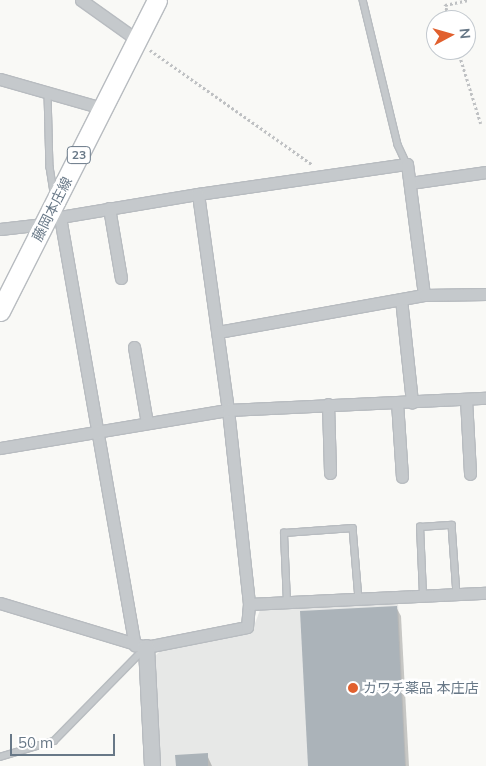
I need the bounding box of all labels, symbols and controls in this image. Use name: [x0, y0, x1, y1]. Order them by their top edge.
north arrow: [426, 10, 476, 60]
text: N: [455, 27, 474, 40]
road number: 23: [66, 146, 92, 164]
street label: 藤岡本庄線: [29, 174, 75, 244]
place label: カワチ薬品 本庄店: [363, 680, 479, 696]
marker: カワチ薬品 本庄店: [347, 682, 359, 694]
scale bar: [12, 724, 118, 756]
text: 50 m: [18, 733, 53, 752]

